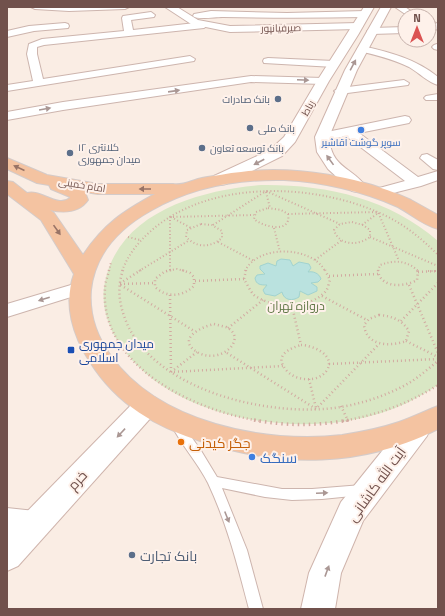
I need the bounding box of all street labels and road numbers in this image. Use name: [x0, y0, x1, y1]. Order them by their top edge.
street label: صیرفیانپور: [260, 20, 301, 36]
street label: رباط: [298, 97, 318, 119]
street label: امام خمینی: [57, 174, 107, 196]
street label: آیت الله کاشانی: [342, 442, 411, 526]
street label: خرم: [62, 465, 92, 495]

